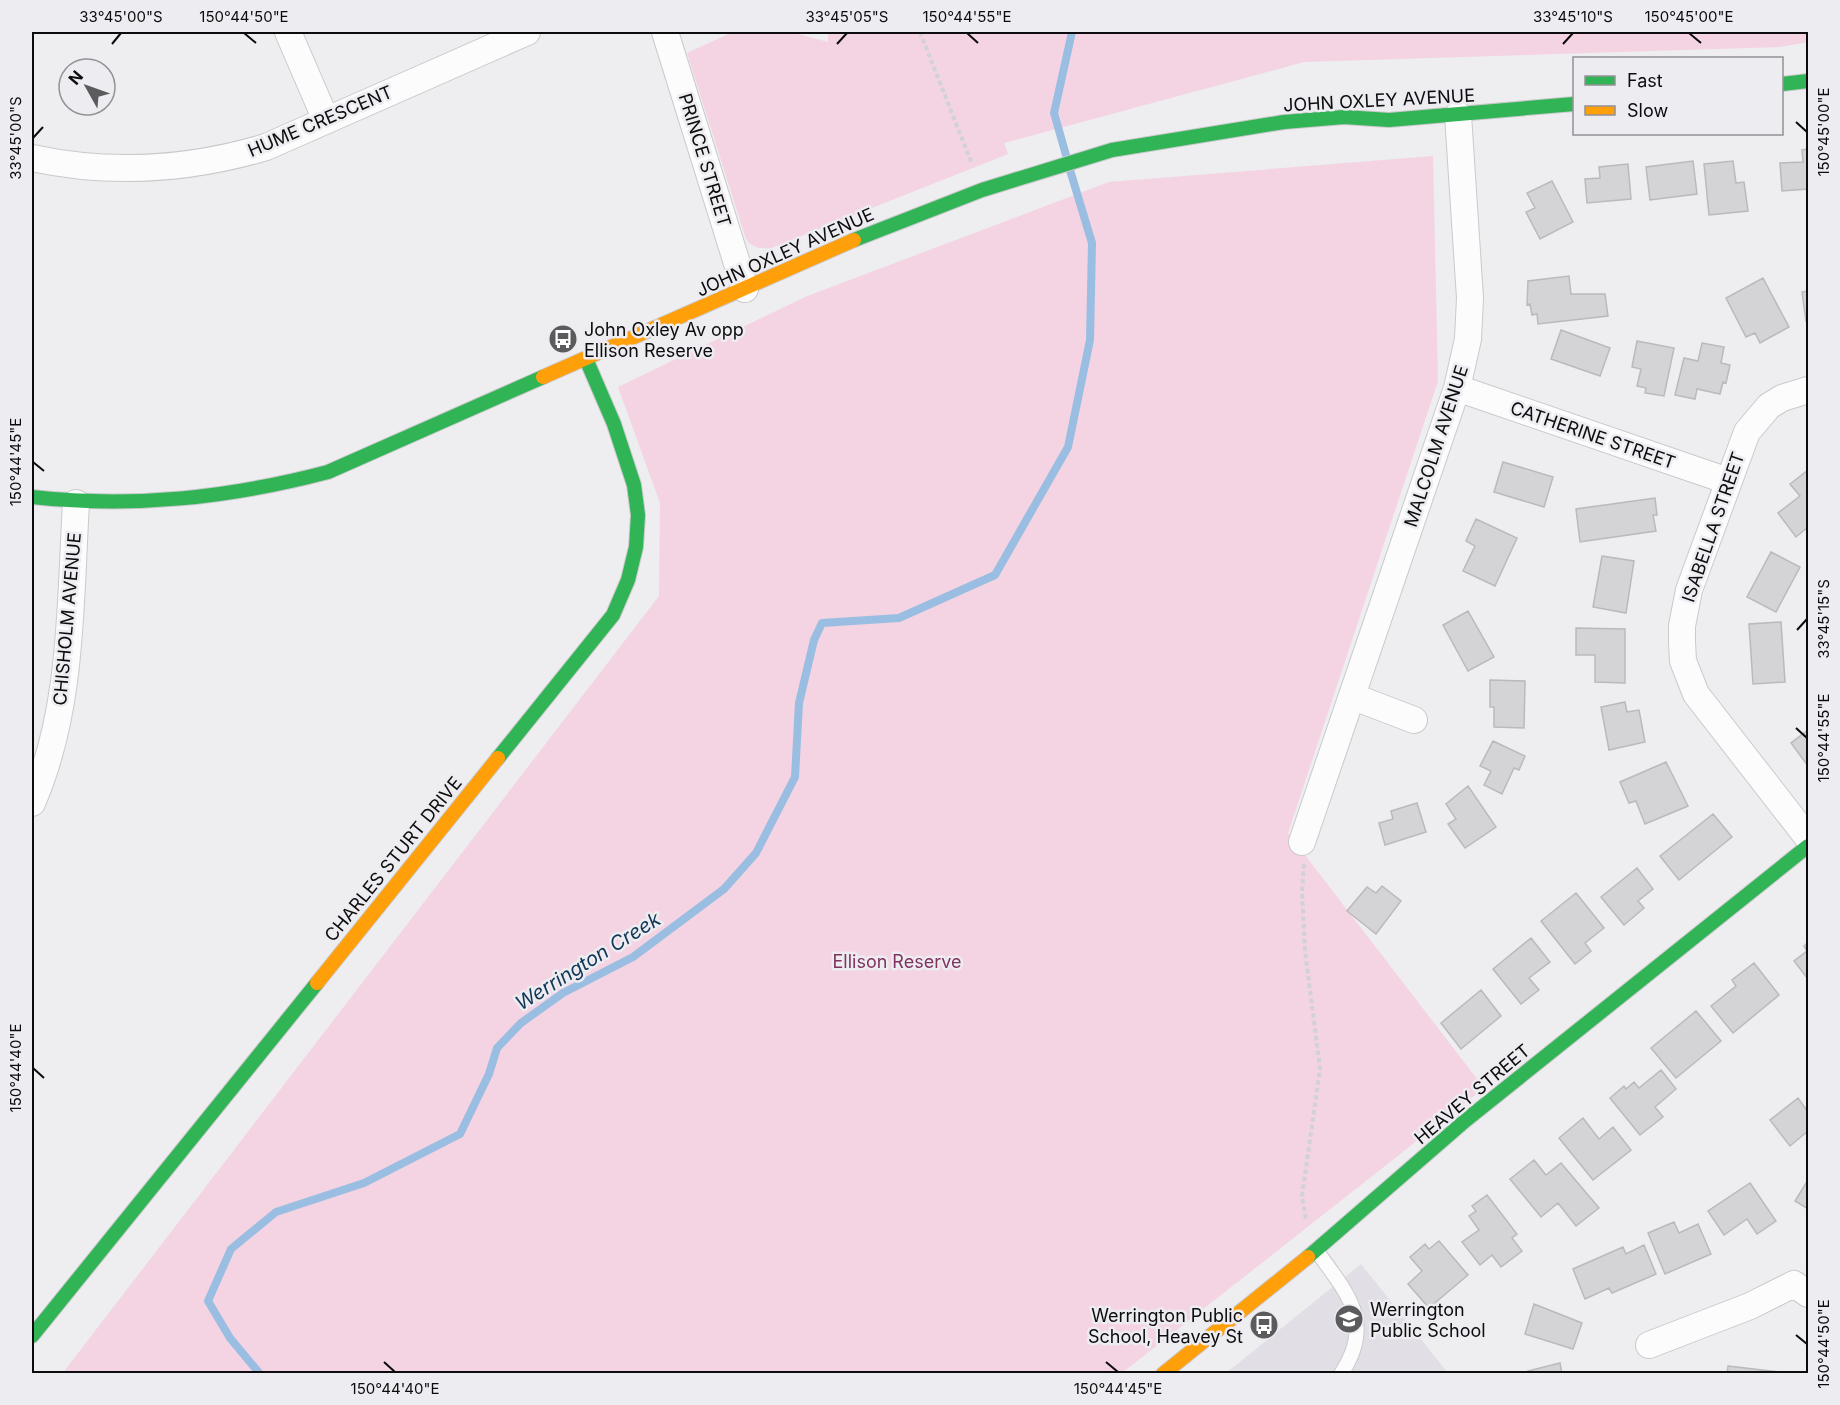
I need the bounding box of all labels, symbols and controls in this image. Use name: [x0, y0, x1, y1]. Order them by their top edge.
text: 33°45'00"S: [79, 7, 163, 26]
text: 150°44'50"E: [199, 7, 289, 26]
text: 33°45'05"S: [806, 7, 888, 26]
text: 150°44'55"E: [923, 7, 1011, 26]
text: 33°45'10"S: [1533, 7, 1613, 26]
text: 150°45'00"E: [1644, 7, 1734, 26]
north arrow: [57, 57, 117, 117]
legend: [1573, 57, 1783, 135]
text: N: [64, 66, 87, 88]
text: Fast: [1627, 70, 1663, 91]
street label: HUME CRESCENT: [244, 81, 396, 161]
street label: JOHN OXLEY AVENUE: [1283, 84, 1475, 116]
text: 150°45'00"E: [1814, 87, 1833, 177]
street label: PRINCE STREET: [675, 91, 735, 229]
text: 33°45'00"S: [6, 96, 25, 180]
text: Slow: [1627, 100, 1668, 121]
street label: JOHN OXLEY AVENUE: [693, 203, 877, 301]
place label: John Oxley Av opp Ellison Reserve: [584, 319, 744, 361]
bus stop icon: John Oxley Av opp Ellison Reserve: [547, 323, 579, 355]
street label: MALCOLM AVENUE: [1400, 362, 1472, 530]
street label: CATHERINE STREET: [1508, 397, 1678, 473]
text: 150°44'45"E: [6, 418, 25, 506]
street label: ISABELLA STREET: [1677, 449, 1749, 605]
street label: CHISHOLM AVENUE: [49, 532, 85, 706]
text: 33°45'15"S: [1814, 579, 1833, 659]
text: 150°44'55"E: [1814, 694, 1833, 782]
street label: CHARLES STURT DRIVE: [320, 772, 466, 946]
water label: Werrington Creek: [511, 906, 666, 1015]
park label: Ellison Reserve: [832, 951, 962, 972]
text: 150°44'40"E: [6, 1024, 25, 1112]
street label: HEAVEY STREET: [1410, 1040, 1534, 1148]
place label: Werrington Public School: [1370, 1299, 1486, 1341]
text: 150°44'50"E: [1814, 1299, 1833, 1389]
school or university icon: Werrington Public School: [1333, 1303, 1365, 1335]
place label: Werrington Public School, Heavey St: [1088, 1305, 1243, 1347]
bus stop icon: Werrington Public School, Heavey St: [1248, 1309, 1280, 1341]
text: 150°44'40"E: [351, 1379, 439, 1398]
text: 150°44'45"E: [1074, 1379, 1162, 1398]

